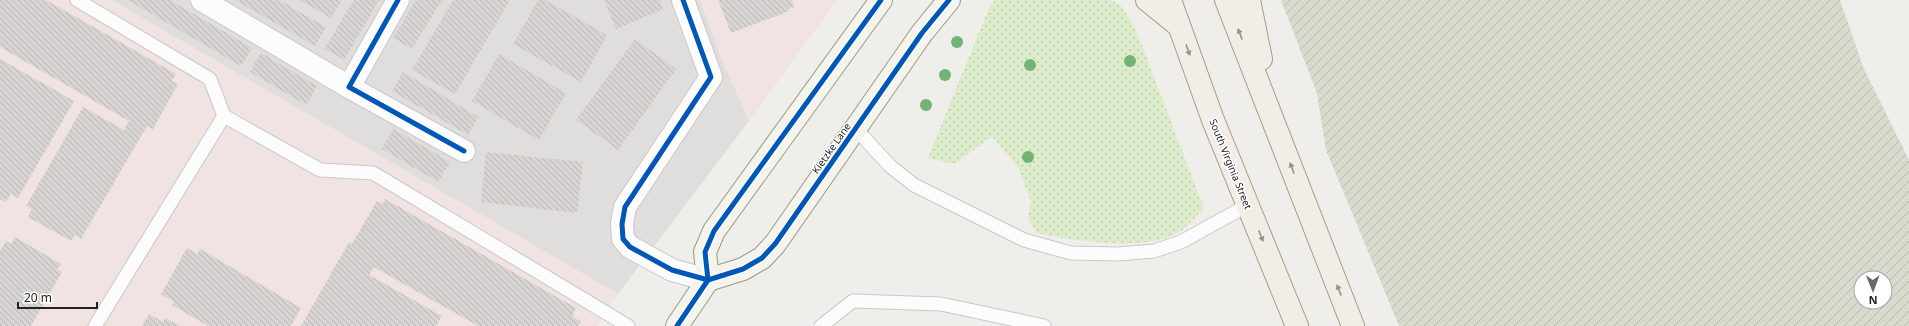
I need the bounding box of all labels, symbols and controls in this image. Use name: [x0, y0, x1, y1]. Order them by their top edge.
one-way arrow: [1237, 28, 1243, 40]
one-way arrow: [1186, 44, 1192, 56]
street label: South Virginia Street: [1206, 117, 1256, 212]
street label: Kietzke Lane: [808, 120, 854, 176]
one-way arrow: [1289, 162, 1295, 174]
one-way arrow: [1257, 230, 1264, 242]
north arrow: [1853, 270, 1893, 310]
one-way arrow: [1335, 283, 1341, 295]
scale bar: [18, 284, 97, 310]
text: 20 m: [24, 289, 52, 306]
text: N: [1869, 293, 1878, 308]

